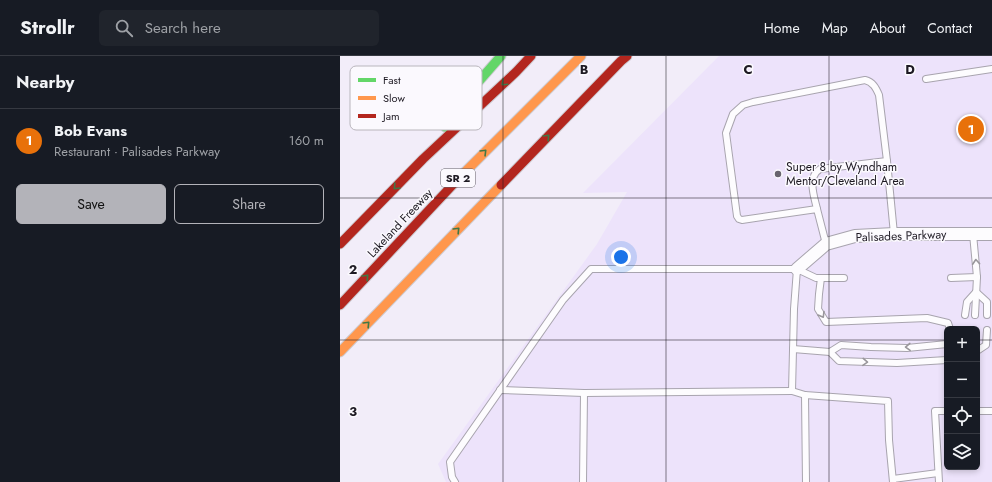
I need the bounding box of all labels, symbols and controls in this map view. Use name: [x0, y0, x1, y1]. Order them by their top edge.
search box: [99, 10, 379, 46]
text: Strollr: [20, 14, 75, 41]
icon: search: [113, 17, 135, 39]
text: Search here: [145, 17, 221, 39]
text: Home: [764, 18, 800, 38]
text: Map: [822, 18, 848, 38]
text: About: [870, 18, 905, 38]
text: Contact: [927, 18, 972, 38]
text: B: [580, 60, 589, 79]
text: C: [743, 60, 753, 79]
text: D: [905, 60, 915, 79]
legend: [350, 66, 482, 130]
text: Nearby: [16, 70, 74, 94]
text: Fast: [383, 72, 401, 88]
one-way arrow: [501, 79, 508, 86]
text: Slow: [383, 90, 405, 106]
text: Jam: [381, 108, 400, 124]
pin: 1: [958, 114, 984, 144]
text: Bob Evans: [54, 120, 127, 142]
text: 1: [26, 131, 32, 150]
text: 160 m: [289, 131, 324, 150]
one-way arrow: [542, 134, 550, 142]
text: Restaurant · Palisades Parkway: [54, 142, 220, 161]
one-way arrow: [479, 149, 487, 157]
place label: Super 8 by Wyndham Mentor/Cleveland Area: [786, 158, 905, 190]
road number: SR 2: [441, 169, 475, 187]
marker: Super 8 by Wyndham Mentor/Cleveland Area: [773, 169, 783, 179]
one-way arrow: [393, 182, 401, 190]
button: Save: [16, 184, 166, 224]
button: Share: [174, 184, 324, 224]
street label: Lakeland Freeway: [363, 184, 437, 262]
street label: Palisades Parkway: [855, 225, 947, 247]
one-way arrow: [452, 227, 460, 235]
your location: [611, 247, 631, 267]
one-way arrow: [972, 259, 981, 265]
text: 2: [349, 260, 357, 279]
one-way arrow: [362, 274, 369, 282]
one-way arrow: [817, 311, 824, 318]
one-way arrow: [362, 321, 370, 329]
map controls: [944, 326, 980, 470]
button: +: [944, 326, 980, 362]
one-way arrow: [905, 343, 911, 352]
one-way arrow: [862, 358, 868, 366]
button: −: [944, 362, 980, 398]
button: locate: [944, 398, 980, 434]
text: 3: [349, 402, 357, 421]
button: layers: [944, 434, 980, 470]

